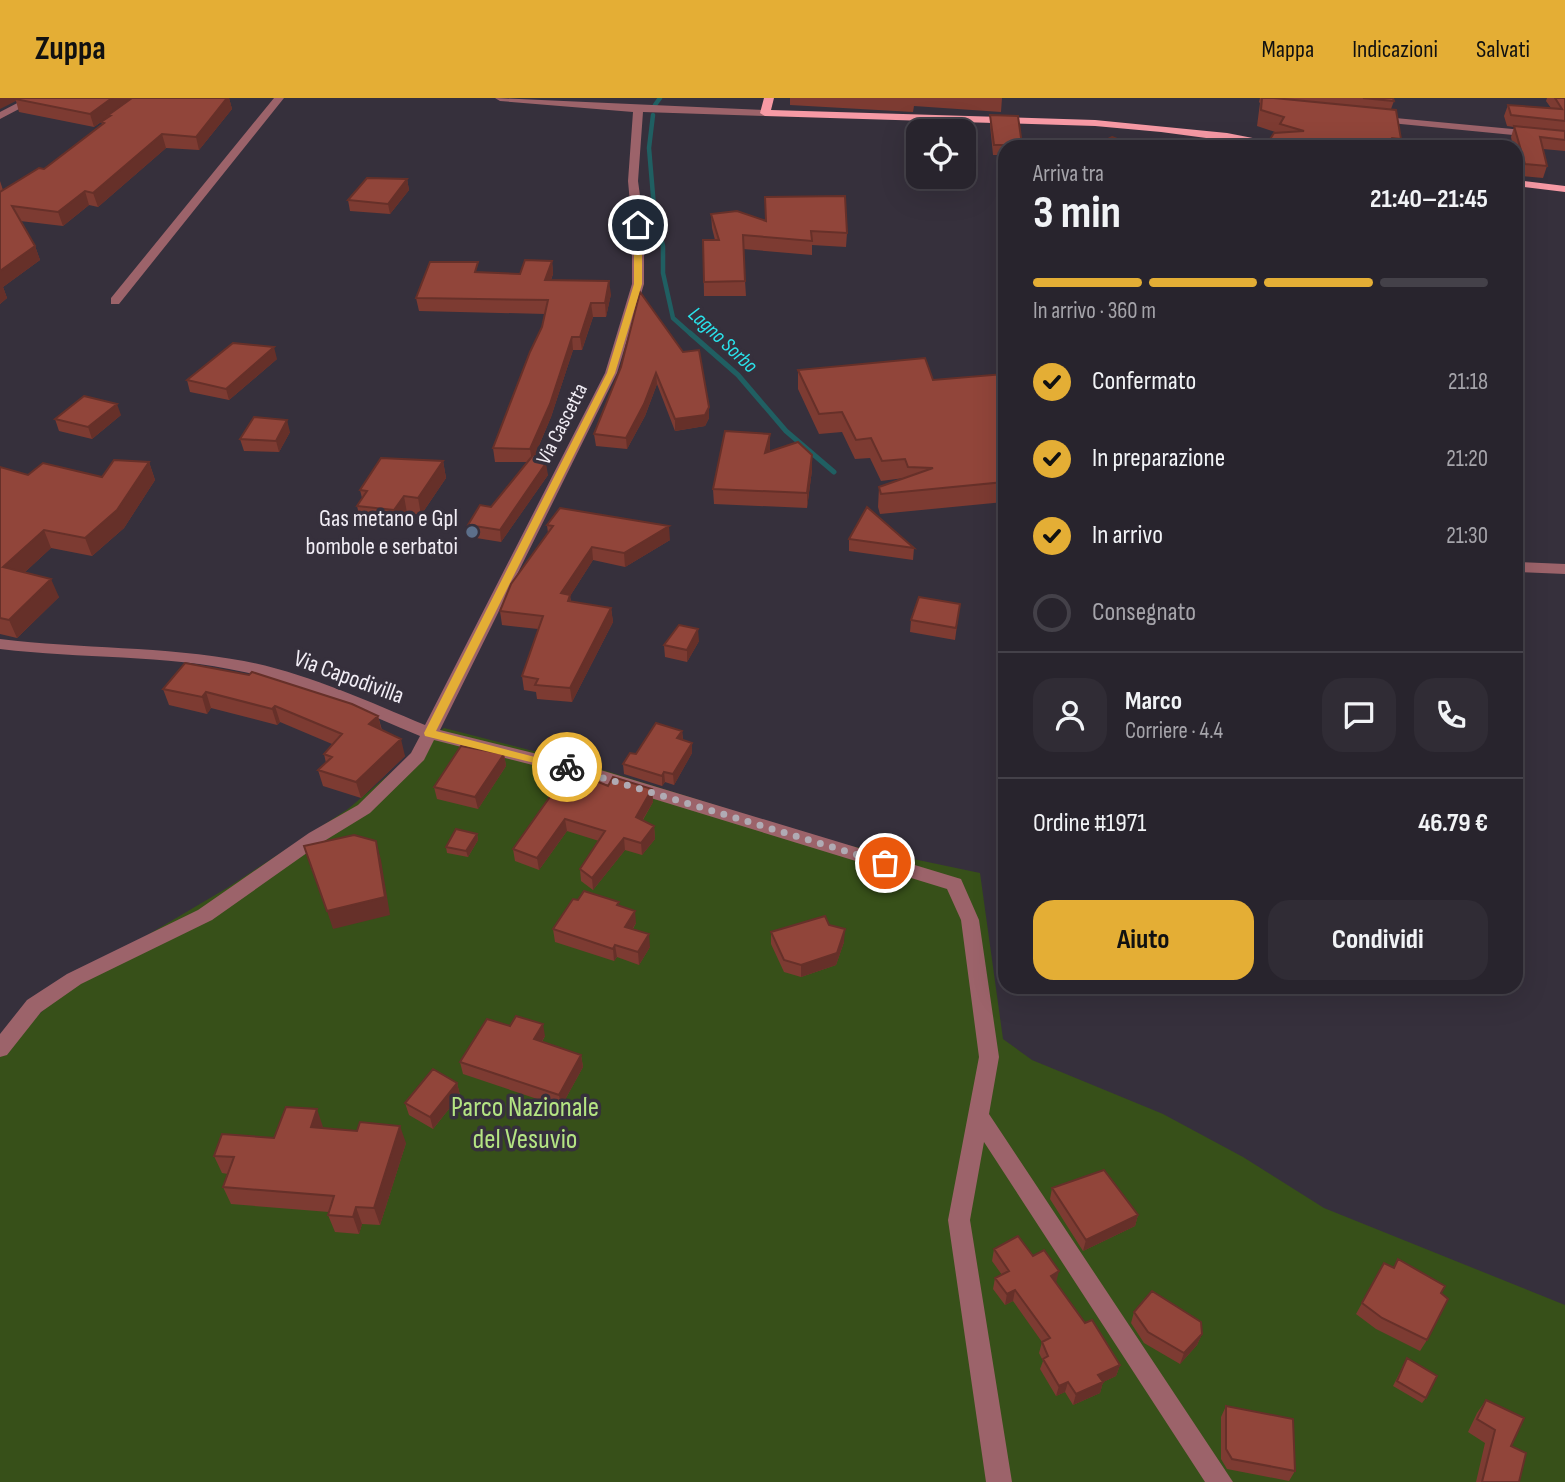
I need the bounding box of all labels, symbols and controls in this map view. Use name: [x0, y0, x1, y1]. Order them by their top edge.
text: Zuppa: [35, 29, 106, 69]
text: Mappa: [1262, 35, 1314, 64]
text: Indicazioni: [1352, 35, 1438, 64]
text: Salvati: [1476, 35, 1530, 64]
map controls: [906, 119, 976, 189]
button: locate: [906, 119, 976, 189]
text: Arriva tra: [1033, 160, 1104, 188]
text: 21:40–21:45: [1370, 184, 1488, 215]
text: 3 min: [1033, 186, 1121, 241]
pin: [608, 195, 668, 255]
icon: home: [619, 206, 657, 244]
text: In arrivo · 360 m: [1033, 297, 1156, 325]
water label: Lagno Sorbo: [683, 302, 763, 379]
icon: check: [1033, 363, 1071, 401]
text: Confermato: [1092, 366, 1196, 397]
text: 21:18: [1448, 368, 1488, 396]
street label: Via Cascetta: [531, 379, 593, 469]
icon: check: [1033, 440, 1071, 478]
text: In preparazione: [1092, 443, 1225, 474]
text: 21:20: [1446, 445, 1488, 473]
place label: Gas metano e Gpl bombole e serbatoi: [305, 504, 458, 561]
icon: check: [1033, 517, 1071, 555]
text: In arrivo: [1092, 520, 1163, 551]
text: 21:30: [1446, 522, 1488, 550]
marker: Gas metano e Gpl bombole e serbatoi: [464, 524, 480, 540]
text: Consegnato: [1092, 597, 1196, 628]
street label: Via Capodivilla: [290, 644, 408, 710]
button: person: [1033, 678, 1107, 752]
button: chat: [1322, 678, 1396, 752]
button: phone: [1414, 678, 1488, 752]
text: Marco: [1125, 686, 1182, 717]
text: Corriere · 4.4: [1125, 717, 1223, 745]
courier: [532, 732, 602, 802]
icon: bike: [548, 748, 586, 786]
text: Ordine #1971: [1033, 808, 1146, 839]
text: 46.79 €: [1418, 808, 1488, 839]
pin: [855, 833, 915, 893]
icon: bag: [866, 844, 904, 882]
button: Aiuto: [1033, 900, 1254, 980]
button: Condividi: [1268, 900, 1488, 980]
park label: Parco Nazionale del Vesuvio: [451, 1091, 599, 1156]

